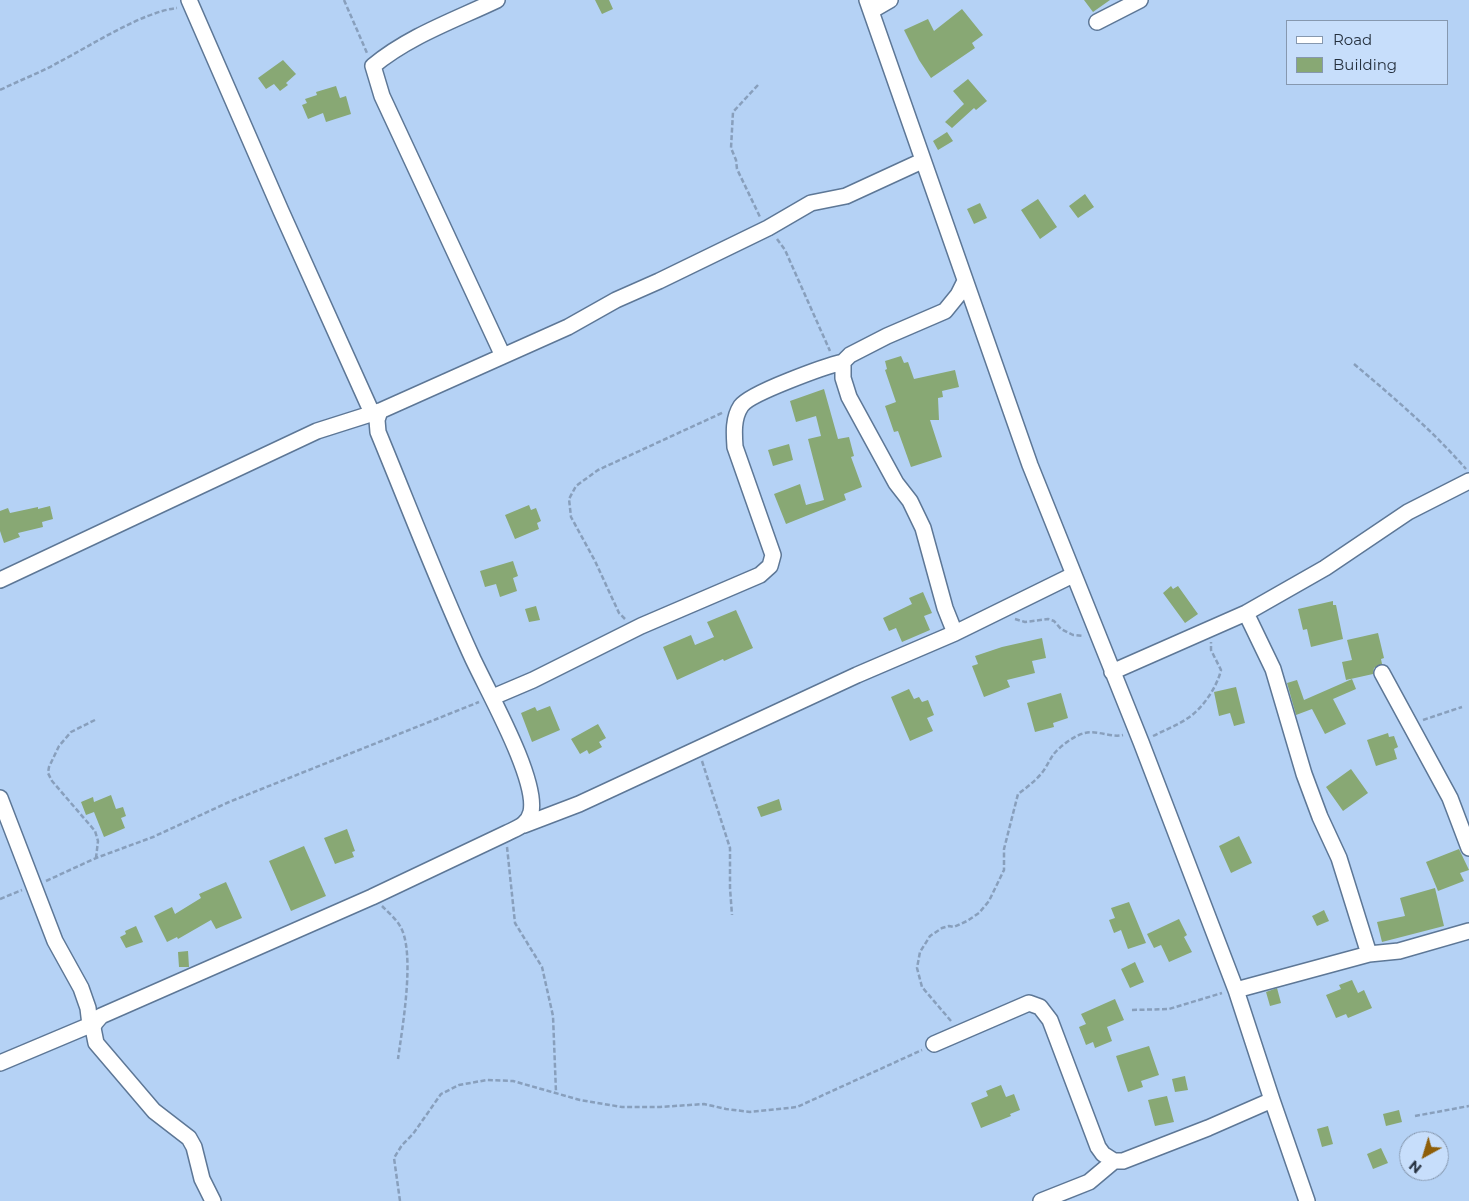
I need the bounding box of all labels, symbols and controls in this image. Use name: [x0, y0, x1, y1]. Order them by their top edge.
legend: [1286, 20, 1449, 85]
text: Road: [1333, 30, 1372, 49]
text: Building: [1333, 55, 1397, 74]
north arrow: [1399, 1131, 1449, 1181]
text: N: [1405, 1156, 1425, 1177]

